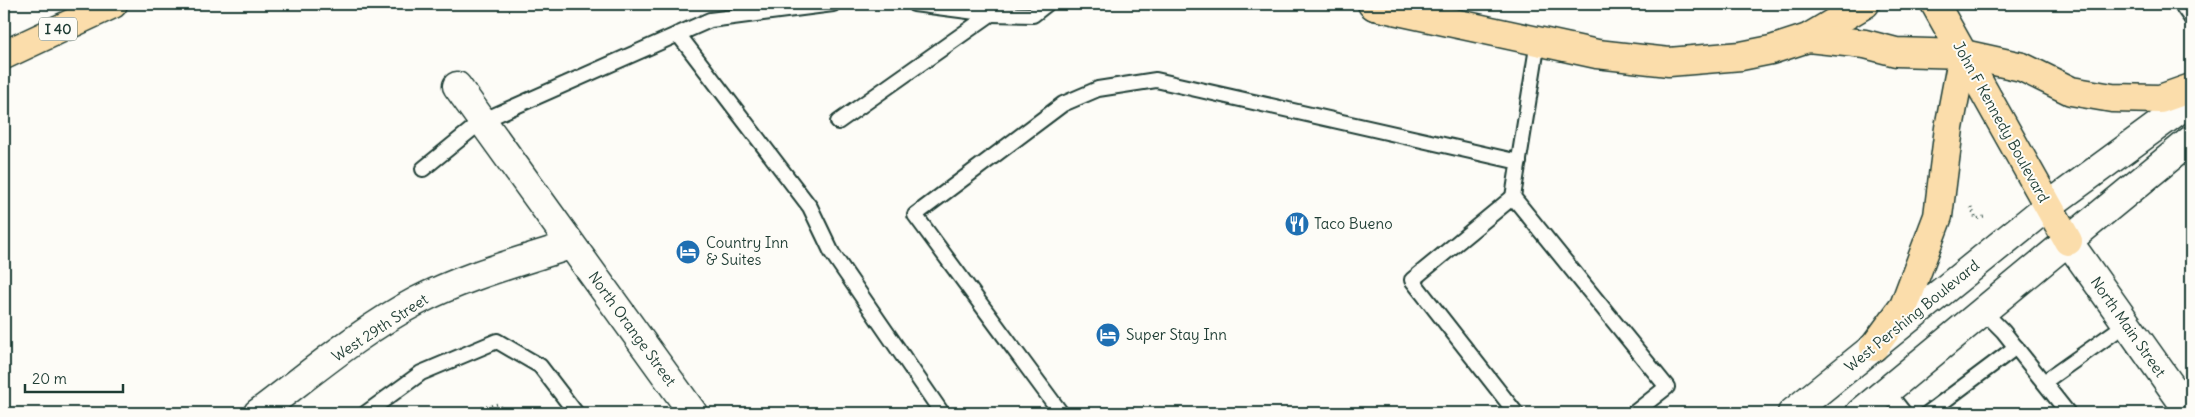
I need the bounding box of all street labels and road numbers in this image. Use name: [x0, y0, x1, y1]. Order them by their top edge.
road number: I 40: [39, 18, 77, 40]
street label: John F Kennedy Boulevard: [1949, 38, 2054, 206]
street label: West Pershing Boulevard: [1841, 255, 1983, 376]
street label: North Orange Street: [584, 268, 680, 390]
street label: North Main Street: [2087, 273, 2170, 381]
street label: West 29th Street: [328, 289, 431, 366]

